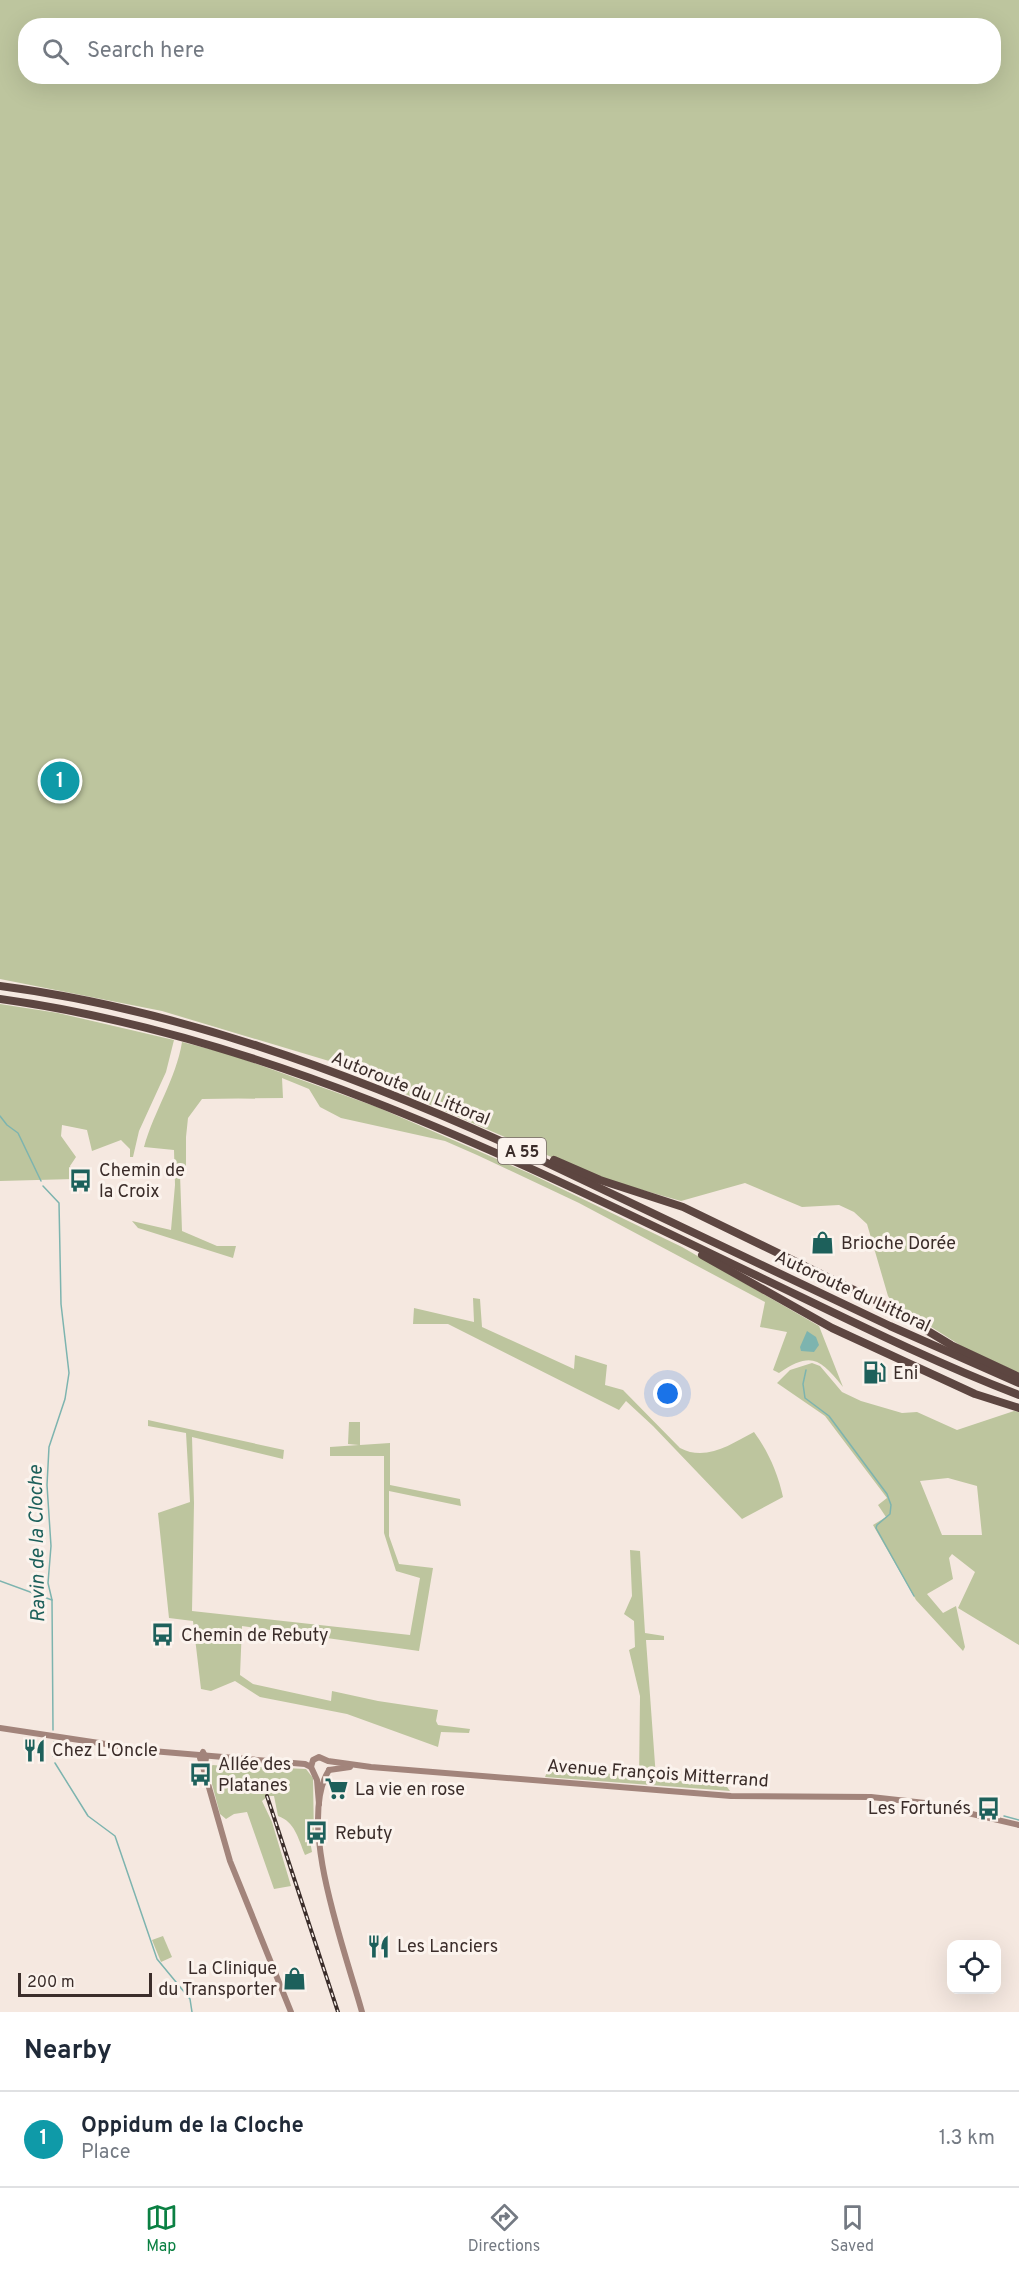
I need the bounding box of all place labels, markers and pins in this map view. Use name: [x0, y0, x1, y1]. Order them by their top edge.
pin: 1: [40, 758, 80, 804]
place label: Chemin de la Croix: [99, 1160, 185, 1204]
bus stop icon: Chemin de la Croix: [68, 1167, 94, 1193]
shop icon: Brioche Dorée: [810, 1230, 836, 1256]
place label: Brioche Dorée: [841, 1233, 956, 1256]
fuel station icon: Eni: [862, 1360, 888, 1386]
place label: Eni: [893, 1363, 918, 1386]
bus stop icon: Chemin de Rebuty: [150, 1622, 176, 1648]
place label: Chemin de Rebuty: [181, 1625, 329, 1648]
restaurant icon: Chez L'Oncle: [21, 1737, 47, 1763]
place label: Chez L'Oncle: [52, 1740, 158, 1763]
place label: Allée des Platanes: [218, 1754, 291, 1798]
bus stop icon: Allée des Platanes: [187, 1761, 213, 1787]
supermarket icon: La vie en rose: [324, 1776, 350, 1802]
place label: La vie en rose: [355, 1779, 465, 1802]
bus stop icon: Les Fortunés: [976, 1795, 1002, 1821]
place label: Les Fortunés: [868, 1798, 971, 1821]
bus stop icon: Rebuty: [304, 1820, 330, 1846]
place label: Rebuty: [335, 1823, 392, 1846]
restaurant icon: Les Lanciers: [366, 1933, 392, 1959]
place label: Les Lanciers: [397, 1936, 498, 1959]
place label: La Clinique du Transporter: [158, 1958, 277, 2002]
shop icon: La Clinique du Transporter: [282, 1965, 308, 1991]

